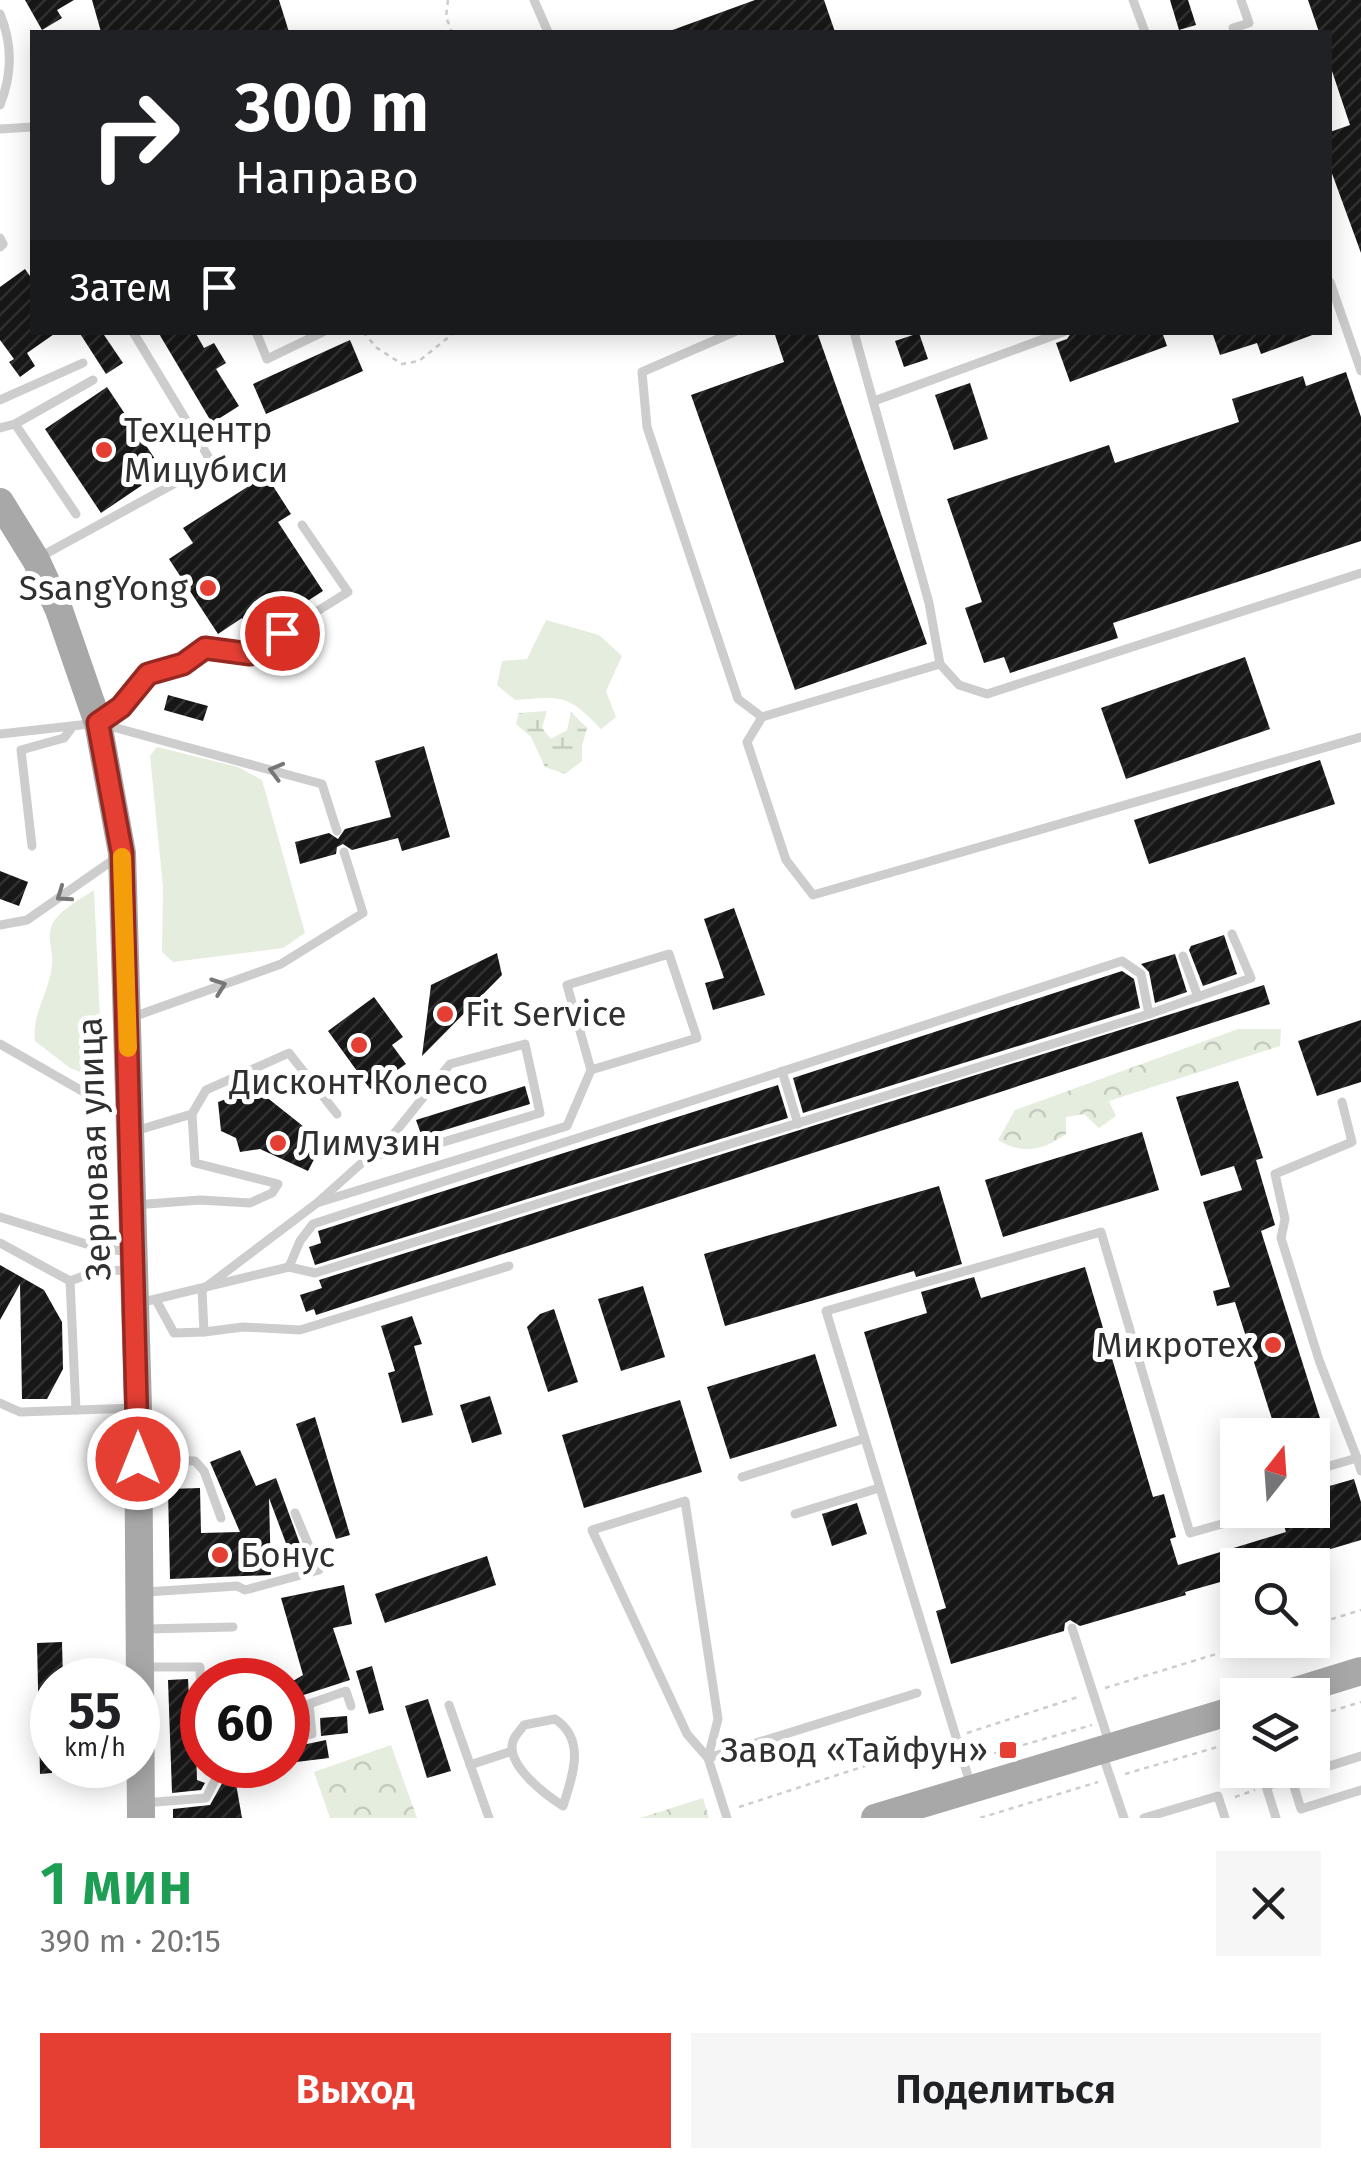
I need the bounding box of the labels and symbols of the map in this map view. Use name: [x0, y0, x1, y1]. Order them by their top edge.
place label: Техцентр Мицубиси: [124, 409, 289, 491]
marker: Техцентр Мицубиси: [93, 439, 115, 461]
place label: SsangYong: [19, 567, 189, 609]
marker: SsangYong: [197, 577, 219, 599]
pin: [240, 591, 325, 676]
one-way arrow: [268, 762, 285, 783]
one-way arrow: [56, 882, 75, 901]
one-way arrow: [210, 977, 227, 998]
place label: Fit Service: [465, 993, 627, 1035]
marker: Fit Service: [434, 1003, 456, 1025]
street label: Зерновая улица: [68, 1016, 120, 1282]
marker: Дисконт Колесо: [348, 1034, 370, 1056]
place label: Дисконт Колесо: [228, 1061, 489, 1103]
place label: Лимузин: [298, 1122, 442, 1164]
marker: Лимузин: [267, 1132, 289, 1154]
place label: Микротех: [1096, 1324, 1253, 1366]
marker: Микротех: [1262, 1334, 1284, 1356]
position arrow: [86, 1407, 190, 1511]
north arrow: [1220, 1418, 1330, 1528]
place label: Бонус: [240, 1534, 335, 1576]
marker: Бонус: [209, 1544, 231, 1566]
speed limit sign: 60: [180, 1658, 310, 1788]
place label: Завод «Тайфун»: [720, 1729, 988, 1771]
marker: Завод «Тайфун»: [997, 1739, 1019, 1761]

